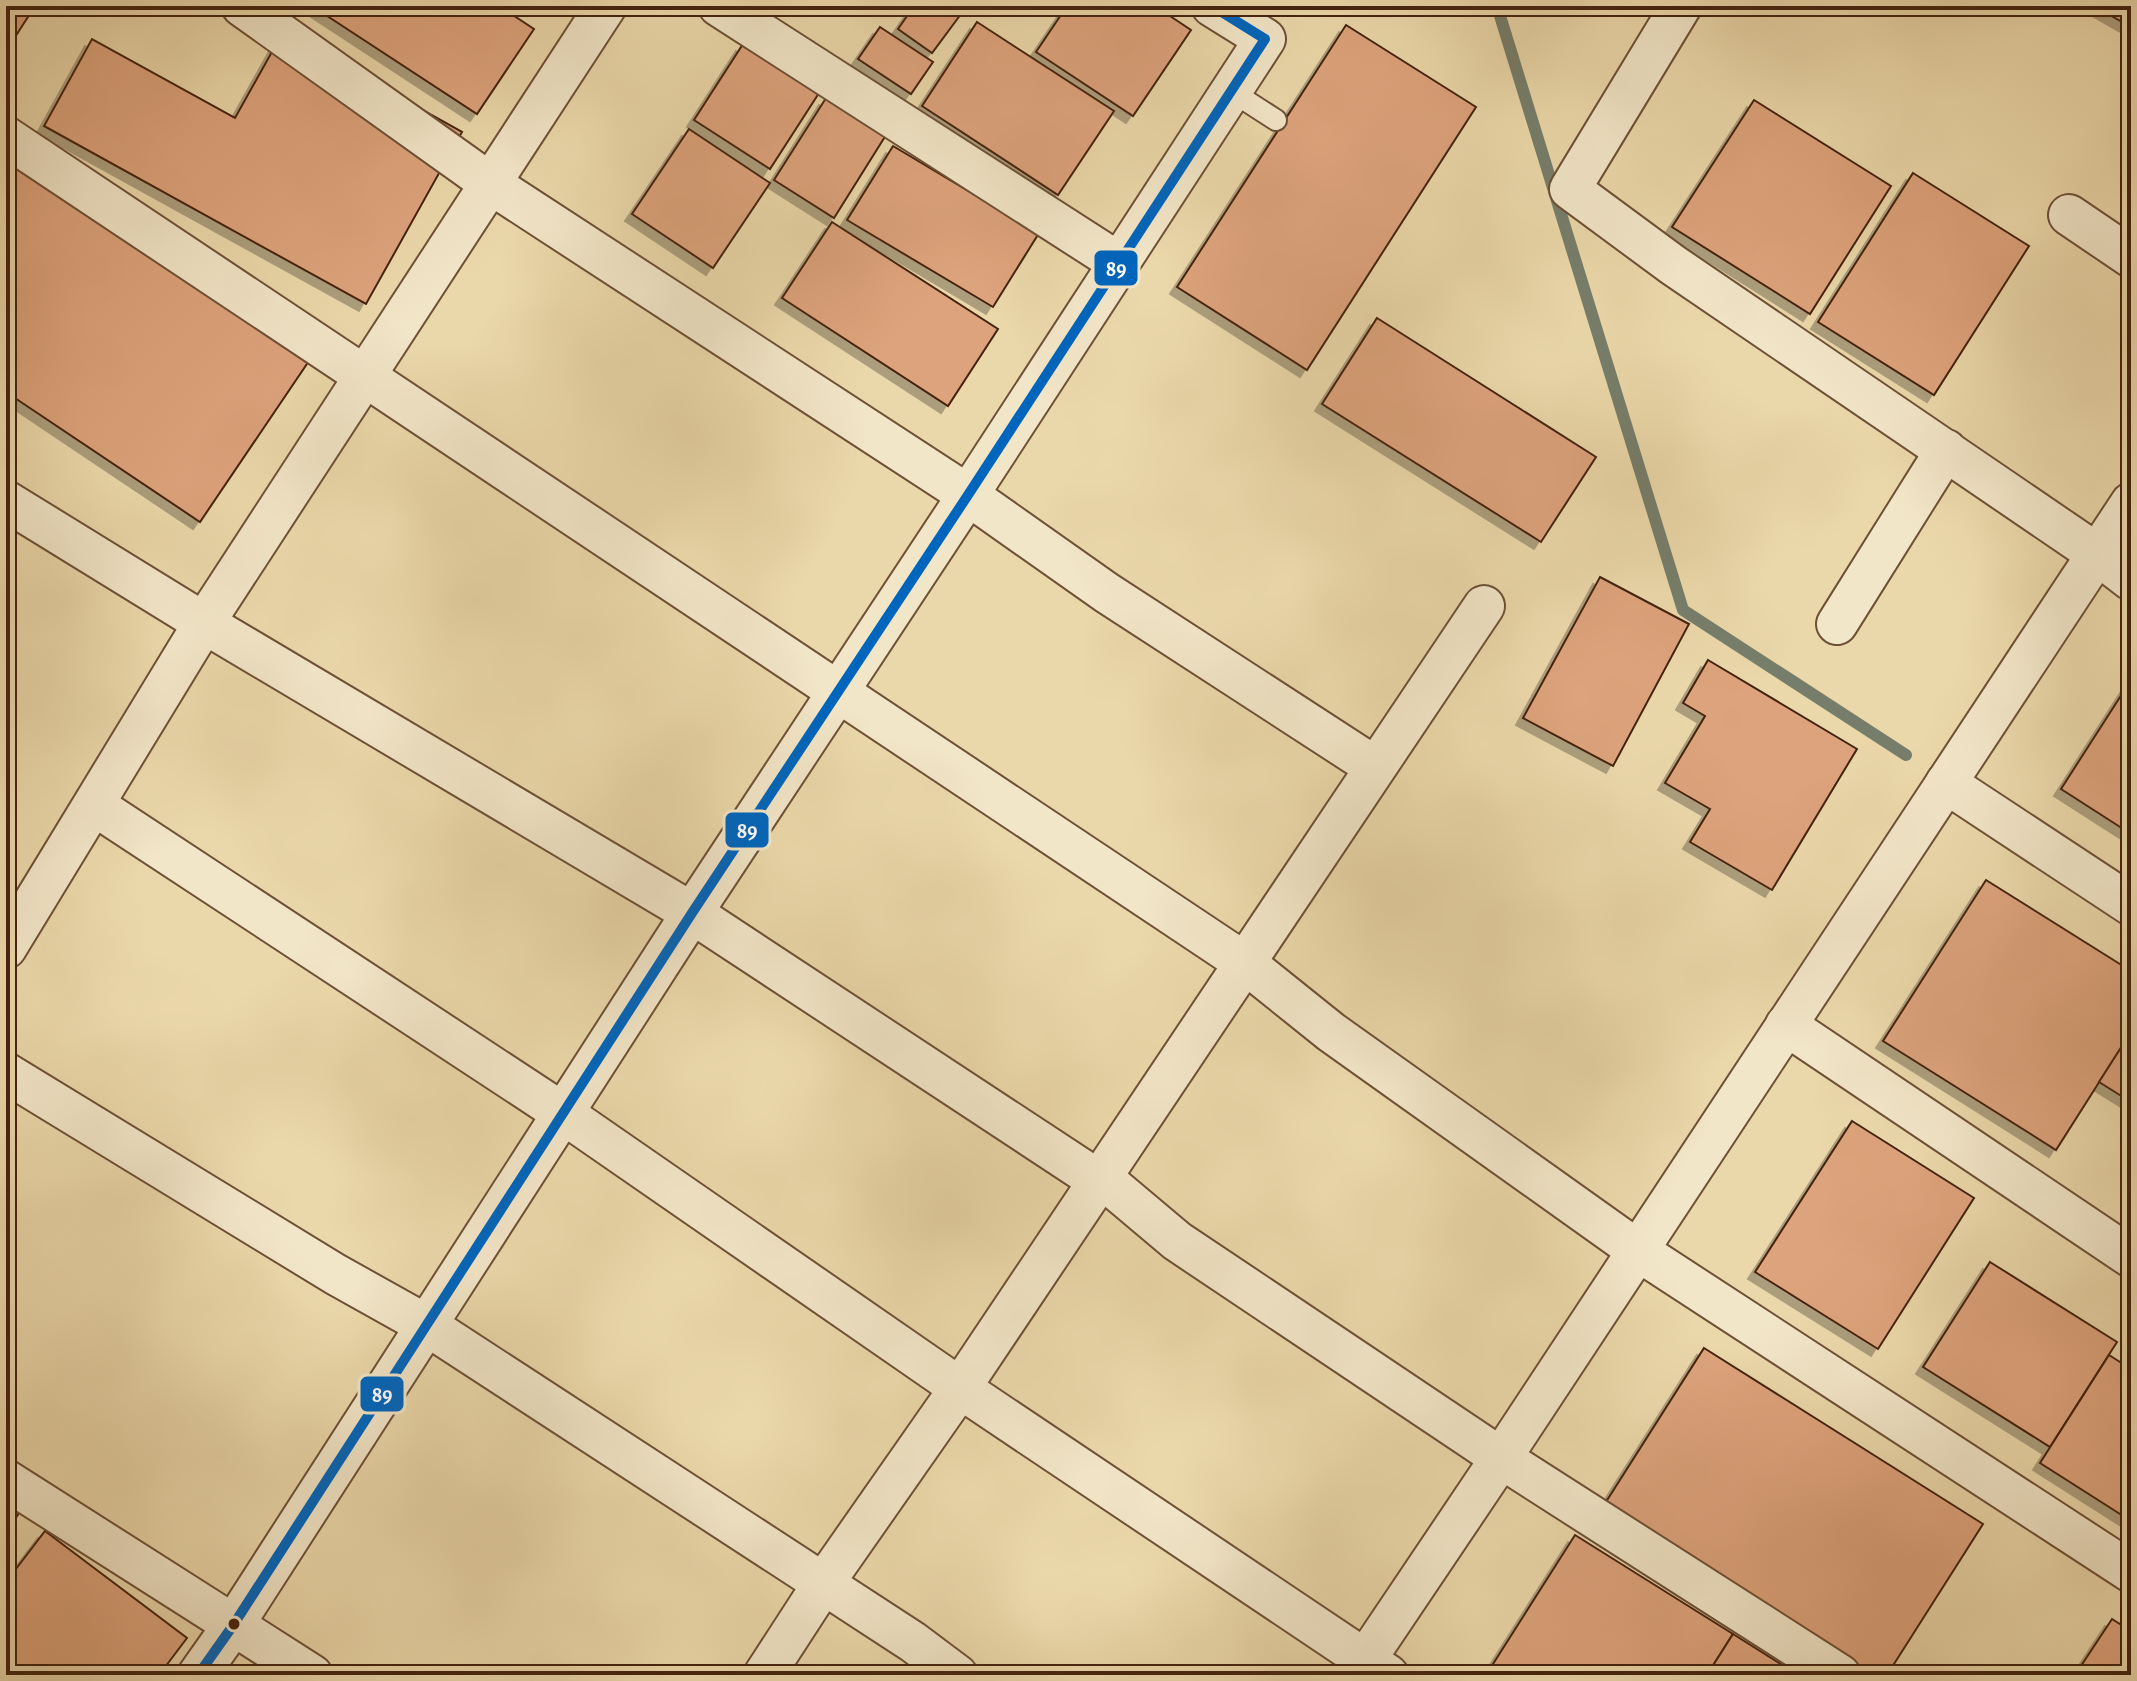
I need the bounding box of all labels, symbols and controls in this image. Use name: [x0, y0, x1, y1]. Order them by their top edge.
line badge: 89: [1093, 249, 1139, 287]
text: 89: [1106, 254, 1126, 284]
line badge: 89: [724, 811, 770, 849]
text: 89: [737, 816, 757, 846]
line badge: 89: [359, 1375, 405, 1413]
text: 89: [372, 1380, 392, 1410]
unlabelled marker: [226, 1616, 242, 1632]

